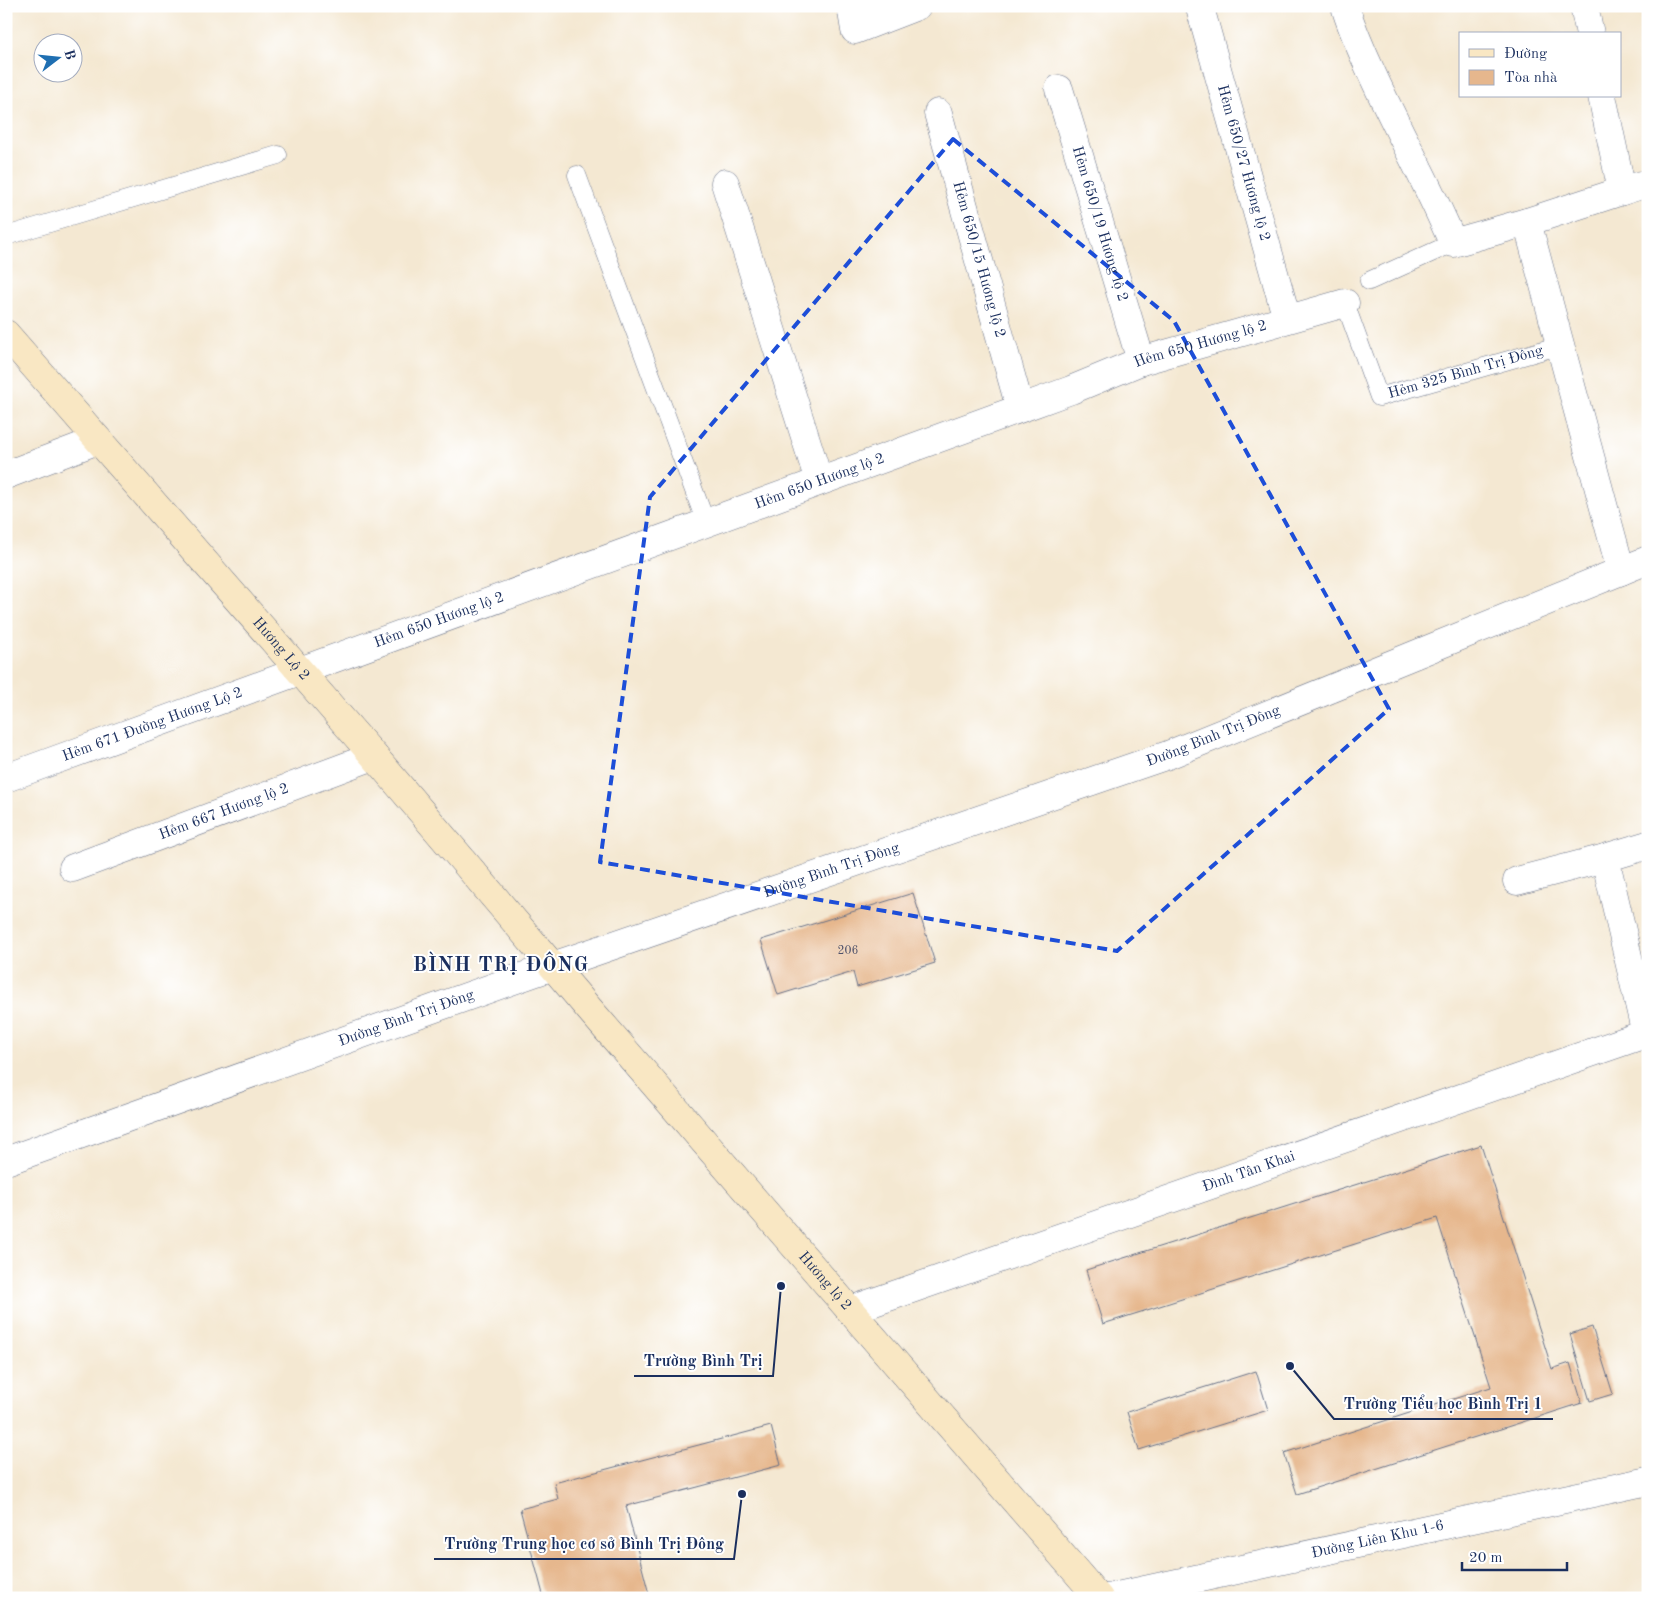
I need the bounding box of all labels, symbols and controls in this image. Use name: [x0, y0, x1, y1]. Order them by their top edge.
north arrow: [32, 32, 82, 82]
legend: [1459, 32, 1622, 98]
text: Đường: [1504, 47, 1547, 62]
text: B: [61, 48, 78, 61]
text: Tòa nhà: [1504, 71, 1558, 86]
street label: Hẻm 650/27 Hương lộ 2: [1214, 83, 1272, 243]
street label: Hẻm 650/19 Hương lộ 2: [1069, 145, 1130, 303]
street label: Hẻm 650/15 Hương lộ 2: [950, 180, 1008, 339]
street label: Hẻm 650 Hương lộ 2: [1132, 318, 1268, 371]
street label: Hẻm 325 Bình Trị Đông: [1386, 343, 1545, 402]
street label: Hẻm 650 Hương lộ 2: [753, 451, 887, 512]
street label: Hẻm 650 Hương lộ 2: [372, 590, 506, 651]
street label: Hương Lộ 2: [249, 615, 312, 683]
street label: Hẻm 671 Đường Hương Lộ 2: [60, 685, 245, 764]
street label: Đường Bình Trị Đông: [1145, 703, 1282, 769]
street label: Hẻm 667 Hương lộ 2: [157, 781, 291, 843]
street label: Đường Bình Trị Đông: [761, 840, 901, 901]
house number: 206: [838, 945, 858, 957]
district label: BÌNH TRỊ ĐÔNG: [413, 951, 589, 976]
street label: Đường Bình Trị Đông: [337, 987, 476, 1049]
street label: Đình Tân Khai: [1200, 1149, 1297, 1195]
street label: Hương lộ 2: [795, 1249, 854, 1313]
callout: Trường Bình Trị: [634, 1345, 773, 1376]
text: Trường Bình Trị: [643, 1354, 763, 1370]
callout: Trường Tiểu học Bình Trị 1: [1334, 1388, 1553, 1419]
text: Trường Tiểu học Bình Trị 1: [1344, 1394, 1542, 1413]
street label: Đường Liên Khu 1-6: [1310, 1518, 1446, 1561]
callout: Trường Trung học cơ sở Bình Trị Đông: [434, 1528, 734, 1559]
text: Trường Trung học cơ sở Bình Trị Đông: [444, 1537, 724, 1553]
scale bar: [1462, 1539, 1566, 1571]
text: 20 m: [1469, 1551, 1503, 1566]

